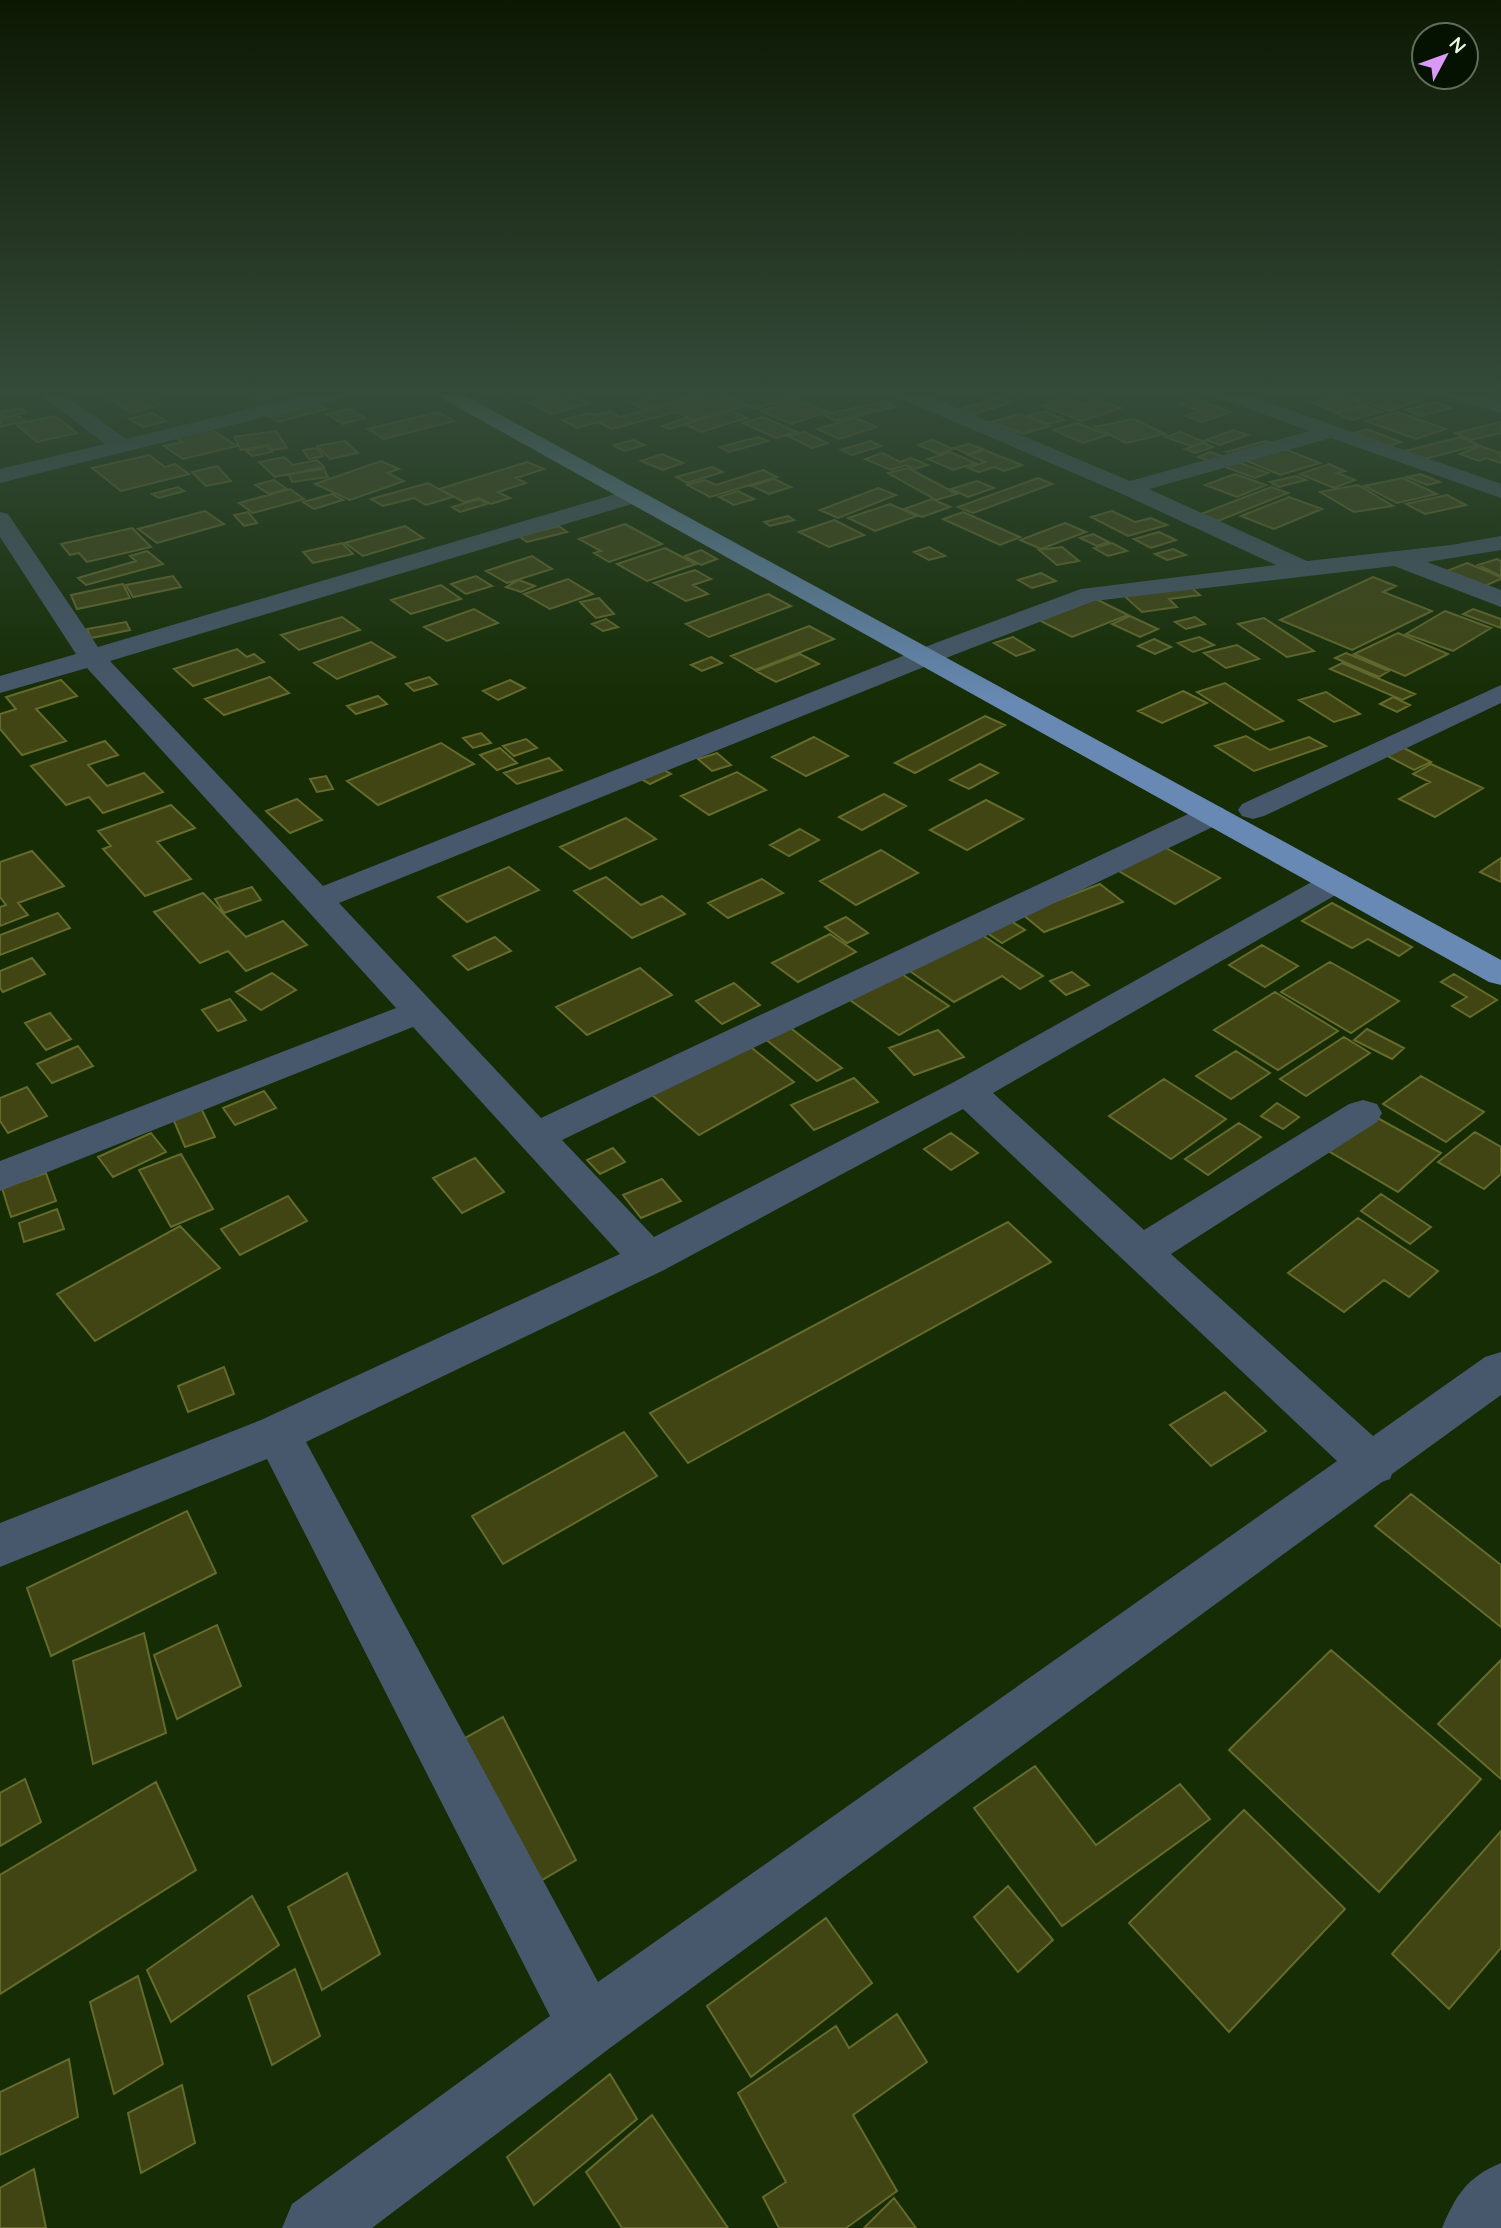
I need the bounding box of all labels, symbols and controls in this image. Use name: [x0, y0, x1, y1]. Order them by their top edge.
north arrow: [1410, 21, 1480, 91]
text: N: [1444, 32, 1471, 58]

